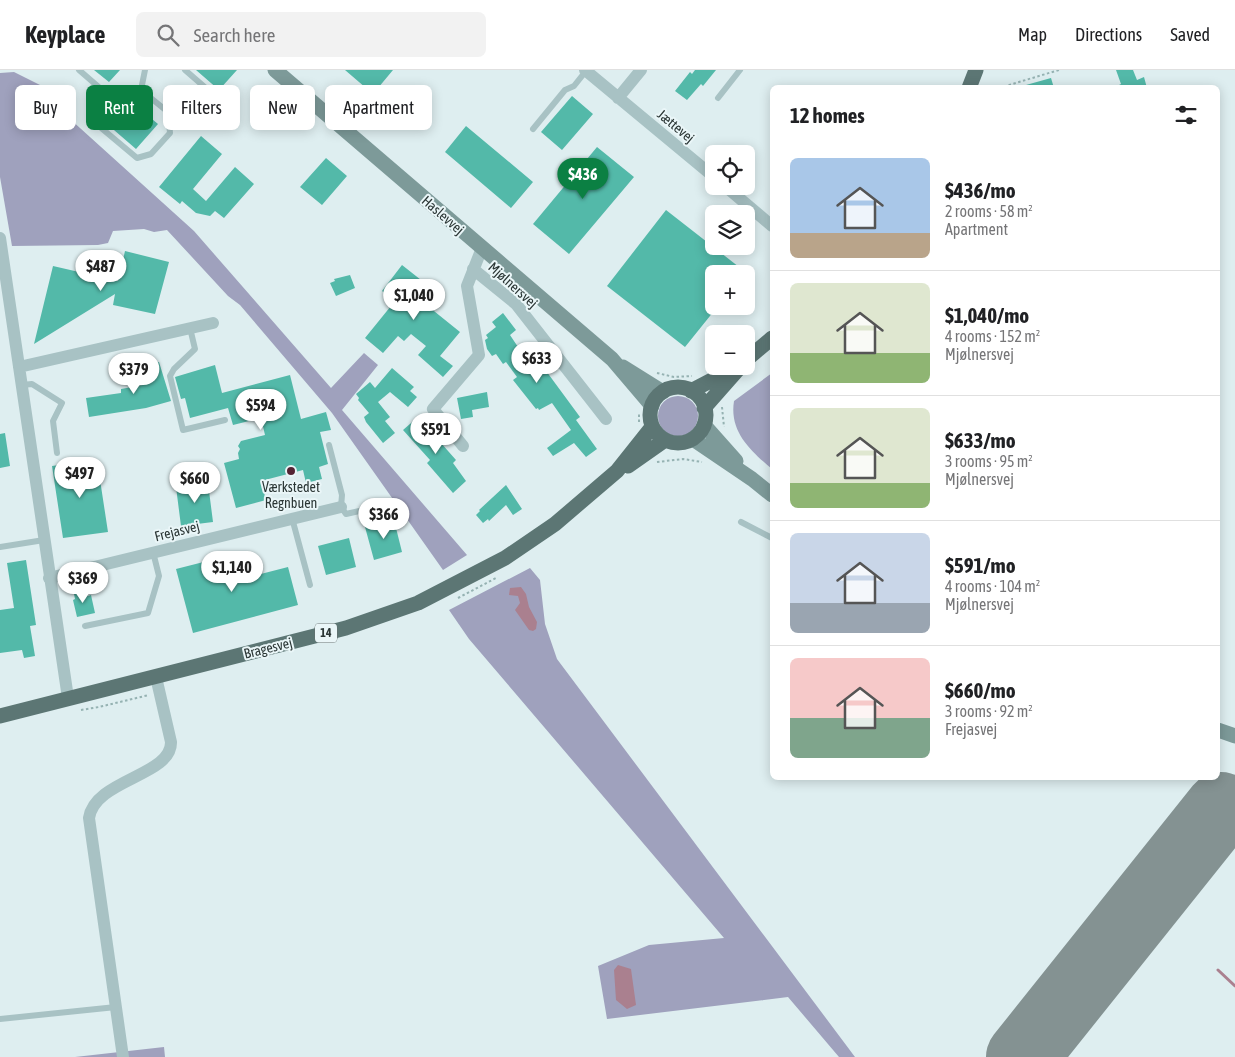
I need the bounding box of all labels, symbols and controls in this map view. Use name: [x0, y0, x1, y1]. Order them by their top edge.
search box: [136, 12, 486, 57]
text: Keyplace: [25, 21, 106, 48]
icon: search: [154, 21, 182, 49]
text: Search here: [194, 24, 275, 46]
text: Map: [1018, 24, 1047, 45]
text: Directions: [1075, 24, 1142, 45]
text: Saved: [1170, 24, 1210, 45]
chip: Buy: [15, 85, 76, 130]
chip: Rent: [86, 85, 153, 130]
chip: Filters: [163, 85, 240, 130]
chip: New: [250, 85, 315, 130]
chip: Apartment: [325, 85, 432, 130]
icon: filters: [1172, 101, 1200, 129]
text: 12 homes: [790, 103, 865, 127]
street label: Jættevej: [654, 106, 698, 146]
map controls: [705, 145, 755, 375]
button: locate: [705, 145, 755, 195]
pin: $436: [553, 158, 613, 200]
text: $436: [568, 165, 598, 183]
icon: home: [830, 178, 890, 238]
text: $436/mo: [945, 178, 1016, 202]
street label: Haslevvej: [419, 192, 467, 238]
text: 2 rooms · 58 m²: [945, 202, 1033, 220]
button: layers: [705, 205, 755, 255]
text: Apartment: [945, 220, 1008, 238]
pin: $487: [71, 250, 131, 292]
text: $487: [86, 257, 116, 275]
street label: Mjølnersvej: [485, 259, 541, 311]
button: +: [705, 265, 755, 315]
pin: $1,040: [373, 278, 455, 321]
text: $1,040: [394, 286, 434, 304]
icon: home: [830, 303, 890, 363]
text: $1,040/mo: [945, 303, 1029, 327]
button: −: [705, 325, 755, 375]
text: 4 rooms · 152 m²: [945, 327, 1040, 345]
pin: $633: [507, 342, 567, 384]
text: Mjølnersvej: [945, 345, 1014, 363]
text: $633: [522, 349, 552, 367]
pin: $379: [104, 352, 164, 395]
text: $379: [119, 360, 149, 378]
pin: $594: [231, 388, 291, 431]
text: $594: [246, 396, 276, 414]
pin: $591: [406, 412, 466, 455]
text: $591: [421, 420, 451, 438]
icon: home: [830, 428, 890, 488]
text: $633/mo: [945, 428, 1016, 452]
text: 3 rooms · 95 m²: [945, 452, 1033, 470]
pin: $497: [50, 456, 110, 499]
pin: $660: [165, 462, 225, 504]
text: $497: [65, 464, 95, 482]
marker: Værkstedet Regnbuen: [285, 465, 297, 477]
text: $660: [180, 469, 210, 487]
text: Mjølnersvej: [945, 470, 1014, 488]
place label: Værkstedet Regnbuen: [262, 479, 320, 511]
pin: $366: [354, 498, 414, 540]
text: $366: [369, 505, 399, 523]
street label: Frejasvej: [153, 518, 201, 544]
pin: $1,140: [191, 550, 273, 593]
icon: home: [830, 553, 890, 613]
text: $591/mo: [945, 553, 1016, 577]
text: $1,140: [212, 558, 252, 576]
pin: $369: [53, 562, 113, 604]
text: $369: [68, 569, 98, 587]
text: 4 rooms · 104 m²: [945, 577, 1040, 595]
text: Mjølnersvej: [945, 595, 1014, 613]
road number: 14: [315, 624, 337, 642]
street label: Bragesvej: [242, 634, 294, 662]
icon: home: [830, 678, 890, 738]
text: $660/mo: [945, 678, 1016, 702]
text: 3 rooms · 92 m²: [945, 702, 1033, 720]
text: Frejasvej: [945, 720, 997, 738]

